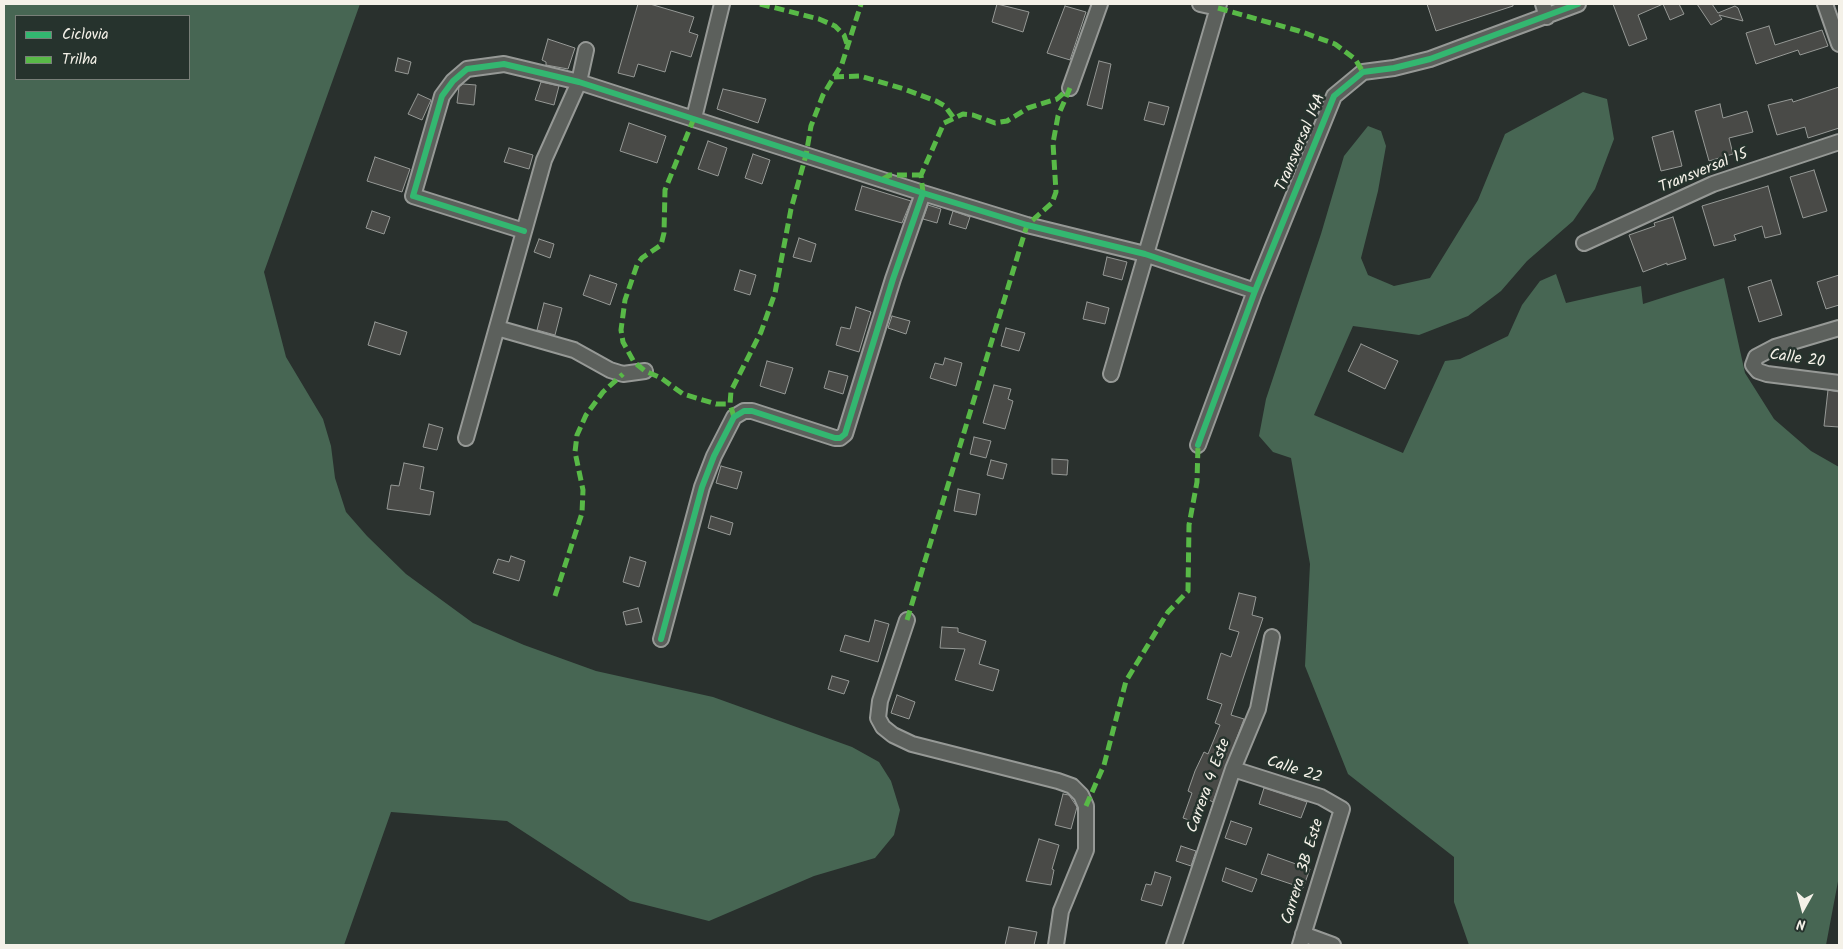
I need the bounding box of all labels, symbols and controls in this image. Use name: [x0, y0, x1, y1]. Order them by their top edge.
legend: [15, 15, 190, 80]
text: Ciclovia: [62, 23, 109, 47]
text: Trilha: [62, 48, 97, 72]
street label: Transversal 14A: [1273, 91, 1331, 195]
street label: Transversal 15: [1657, 145, 1751, 199]
street label: Calle 20: [1768, 347, 1826, 373]
street label: Carrera 4 Este: [1184, 736, 1236, 836]
street label: Calle 22: [1264, 753, 1324, 789]
street label: Carrera 3B Este: [1279, 817, 1329, 927]
north arrow: [1778, 884, 1828, 934]
text: N: [1795, 912, 1807, 935]

